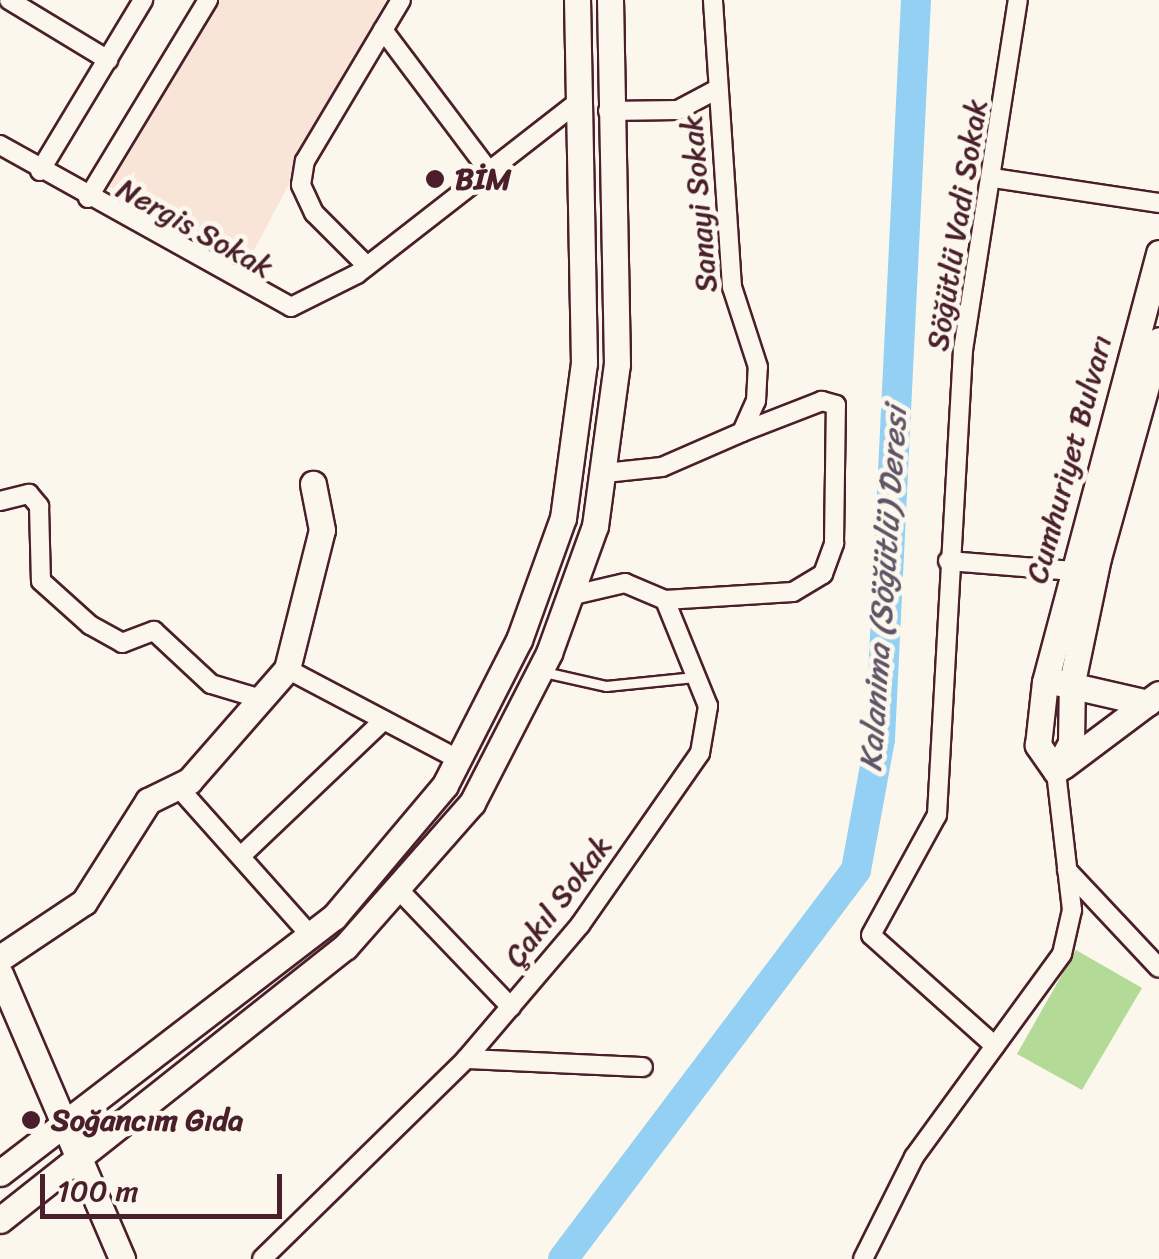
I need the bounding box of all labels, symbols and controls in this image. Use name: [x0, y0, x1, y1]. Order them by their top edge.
street label: Söğütlü Vadi Sokak: [919, 96, 995, 354]
street label: Sanayi Sokak: [673, 114, 725, 294]
place label: BİM: [455, 161, 511, 197]
marker: BİM: [424, 168, 446, 190]
street label: Nergis Sokak: [111, 170, 279, 286]
street label: Cumhuriyet Bulvarı: [1019, 331, 1119, 587]
water label: Kalanima (Söğütlü) Deresi: [852, 405, 916, 773]
street label: Çakıl Sokak: [497, 828, 619, 974]
place label: Soğancım Gıda: [51, 1102, 243, 1138]
marker: Soğancım Gıda: [20, 1109, 42, 1131]
scale bar: [45, 1154, 288, 1216]
text: 100 m: [57, 1164, 139, 1218]

